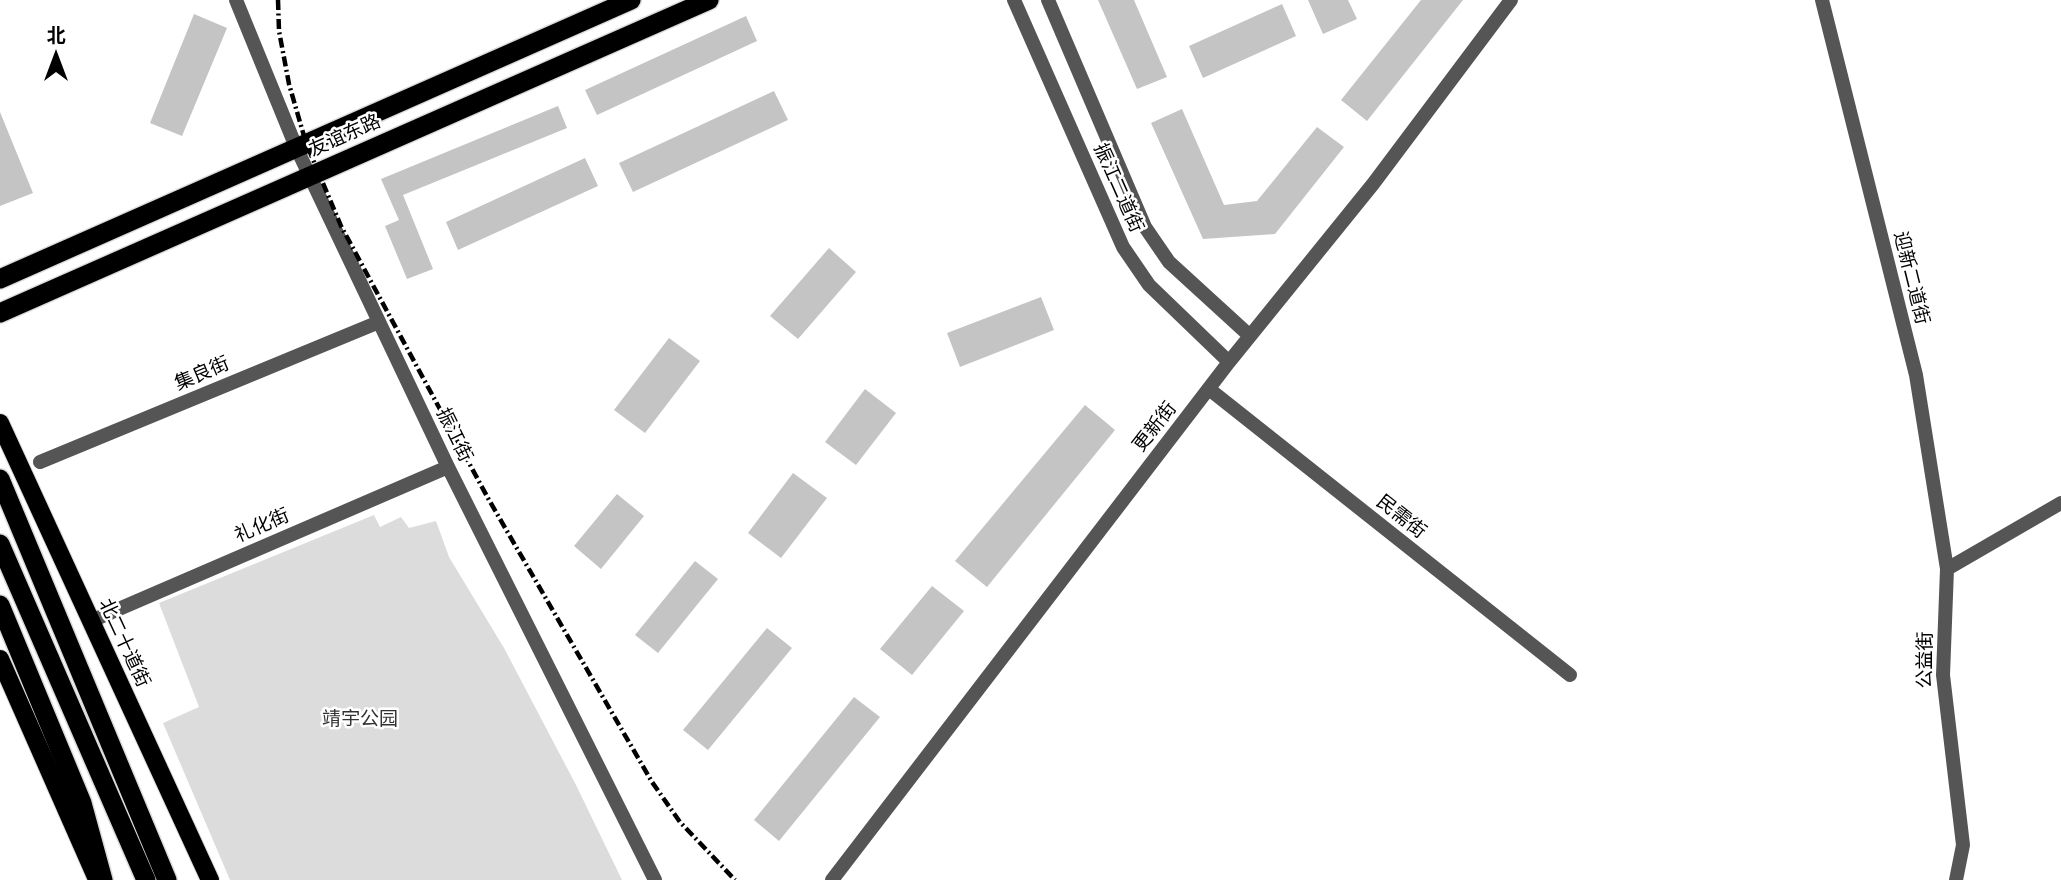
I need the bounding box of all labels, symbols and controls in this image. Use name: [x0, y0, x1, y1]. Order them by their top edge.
north arrow: [21, 21, 91, 91]
text: 北: [46, 23, 66, 47]
street label: 友谊东路: [306, 110, 384, 162]
street label: 振江二道街: [1088, 140, 1148, 236]
street label: 迎新二道街: [1888, 229, 1934, 327]
street label: 集良街: [171, 352, 233, 396]
street label: 更新街: [1128, 398, 1182, 456]
street label: 振江街: [431, 404, 477, 466]
street label: 民需街: [1372, 490, 1430, 544]
street label: 礼化街: [231, 504, 293, 548]
street label: 北二十道街: [94, 595, 154, 691]
street label: 公益街: [1915, 632, 1937, 688]
park label: 靖宇公园: [322, 709, 398, 731]

